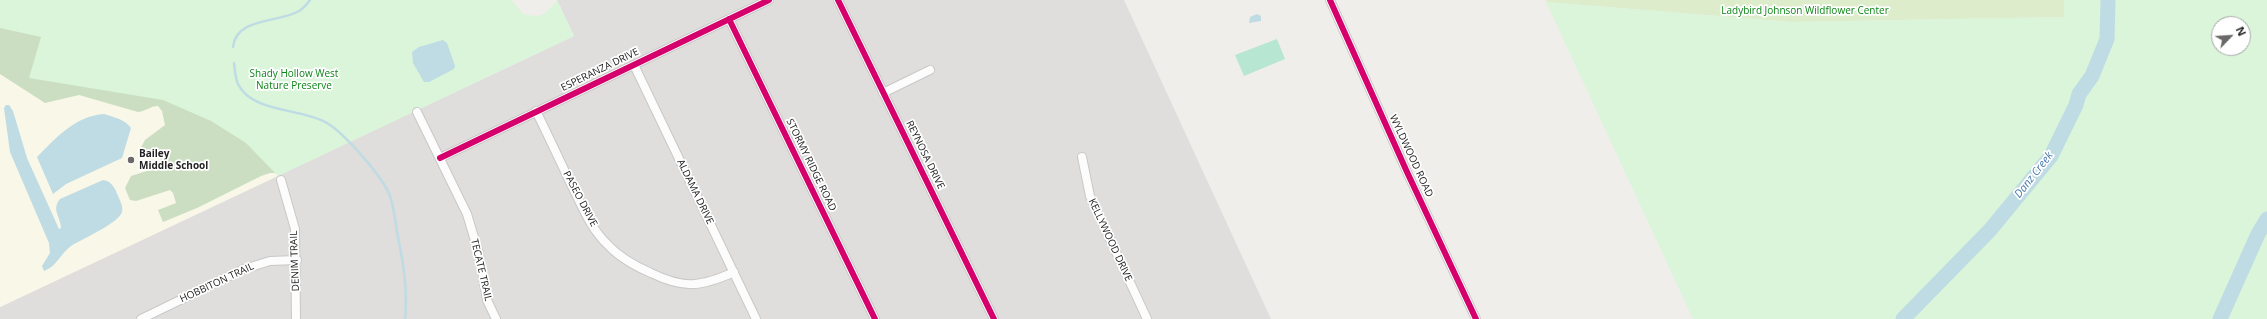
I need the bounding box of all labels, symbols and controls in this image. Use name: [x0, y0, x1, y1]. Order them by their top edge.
park label: Ladybird Johnson Wildflower Center: [1721, 5, 1889, 17]
north arrow: [2211, 16, 2251, 56]
text: N: [2233, 24, 2250, 38]
street label: ESPERANZA DRIVE: [559, 46, 641, 94]
park label: Shady Hollow West Nature Preserve: [250, 68, 338, 92]
street label: WYLDWOOD ROAD: [1387, 113, 1435, 199]
street label: STORMY RIDGE ROAD: [783, 117, 839, 213]
street label: REYNOSA DRIVE: [903, 119, 947, 191]
place label: Bailey Middle School: [139, 148, 208, 172]
water label: Danz Creek: [2012, 149, 2056, 201]
marker: Bailey Middle School: [126, 155, 136, 165]
street label: ALDAMA DRIVE: [674, 158, 716, 226]
street label: PASEO DRIVE: [560, 169, 600, 229]
street label: KELLYWOOD DRIVE: [1086, 197, 1134, 283]
street label: DENIM TRAIL: [288, 230, 302, 292]
street label: TECATE TRAIL: [468, 238, 494, 302]
street label: HOBBITON TRAIL: [178, 261, 256, 305]

